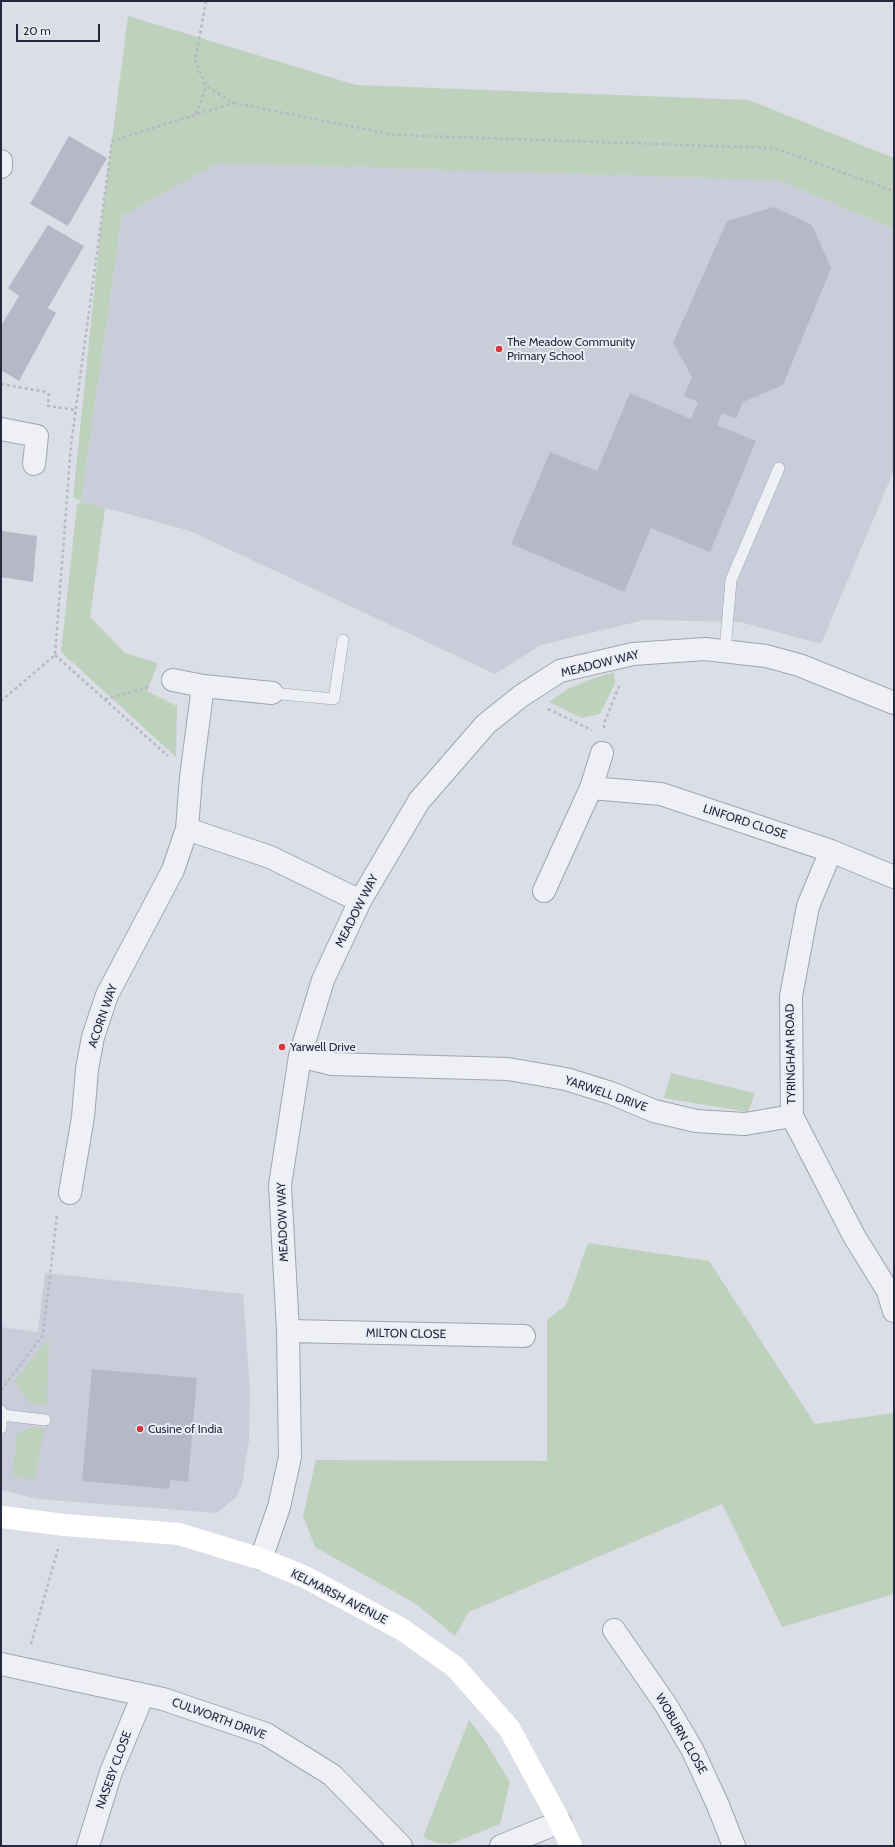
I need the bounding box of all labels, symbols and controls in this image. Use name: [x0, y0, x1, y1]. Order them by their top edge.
scale bar: [18, 16, 102, 42]
text: 20 m: [23, 23, 51, 38]
place label: The Meadow Community Primary School: [507, 335, 635, 363]
marker: The Meadow Community Primary School: [494, 344, 504, 354]
street label: MEADOW WAY: [559, 647, 641, 681]
street label: LINFORD CLOSE: [701, 802, 789, 842]
street label: MEADOW WAY: [332, 872, 382, 950]
street label: ACORN WAY: [85, 982, 121, 1050]
street label: TYRINGHAM ROAD: [783, 1003, 799, 1105]
place label: Yarwell Drive: [290, 1040, 356, 1054]
marker: Yarwell Drive: [277, 1042, 287, 1052]
street label: YARWELL DRIVE: [563, 1073, 649, 1115]
street label: MEADOW WAY: [274, 1182, 292, 1262]
street label: MILTON CLOSE: [366, 1326, 446, 1342]
place label: Cusine of India: [148, 1422, 222, 1436]
marker: Cusine of India: [135, 1424, 145, 1434]
street label: KELMARSH AVENUE: [288, 1566, 390, 1628]
street label: WOBURN CLOSE: [652, 1691, 710, 1777]
street label: CULWORTH DRIVE: [170, 1695, 268, 1743]
street label: NASEBY CLOSE: [93, 1729, 135, 1811]

